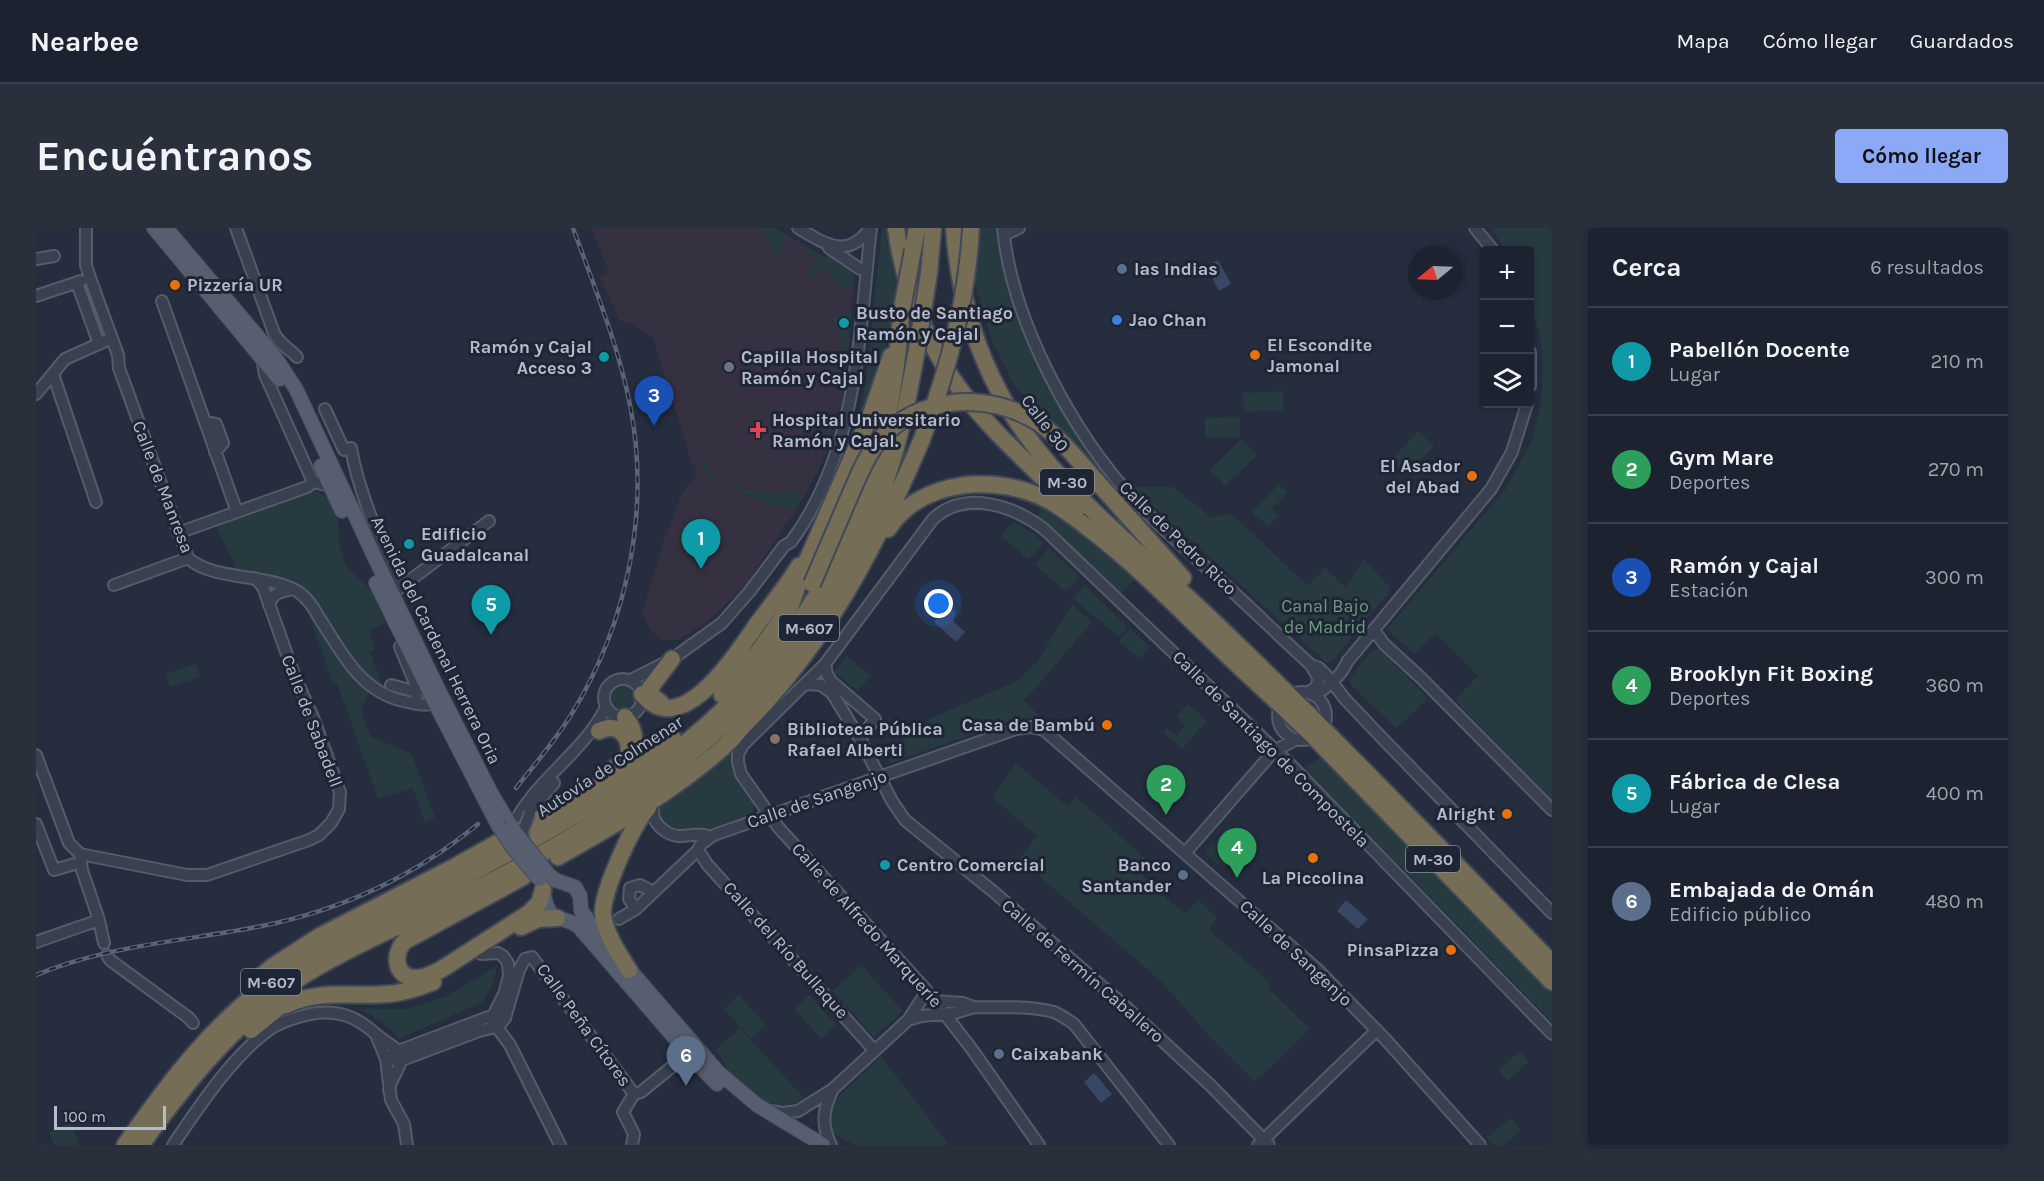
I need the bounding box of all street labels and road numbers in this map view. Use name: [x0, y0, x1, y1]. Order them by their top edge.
street label: Calle 30: [1016, 390, 1074, 456]
street label: Calle de Manresa: [128, 418, 198, 556]
road number: M-30: [1040, 469, 1094, 495]
street label: Calle de Pedro Rico: [1115, 476, 1241, 600]
street label: Avenida del Cardenal Herrera Oria: [366, 512, 506, 768]
road number: M-607: [779, 615, 839, 641]
street label: Calle de Santiago de Compostela: [1168, 646, 1374, 852]
street label: Calle de Sabadell: [277, 652, 347, 790]
street label: Autovía de Colmenar: [533, 710, 688, 821]
street label: Calle de Sangenjo: [744, 765, 890, 833]
street label: Calle de Alfredo Marqueríe: [787, 838, 947, 1012]
road number: M-30: [1406, 846, 1460, 872]
street label: Calle del Río Bullaque: [719, 877, 853, 1023]
street label: Calle de Fermín Caballero: [997, 894, 1169, 1048]
street label: Calle de Sangenjo: [1235, 895, 1357, 1011]
street label: Calle Peña Cítores: [532, 959, 636, 1091]
road number: M-607: [241, 969, 301, 995]

